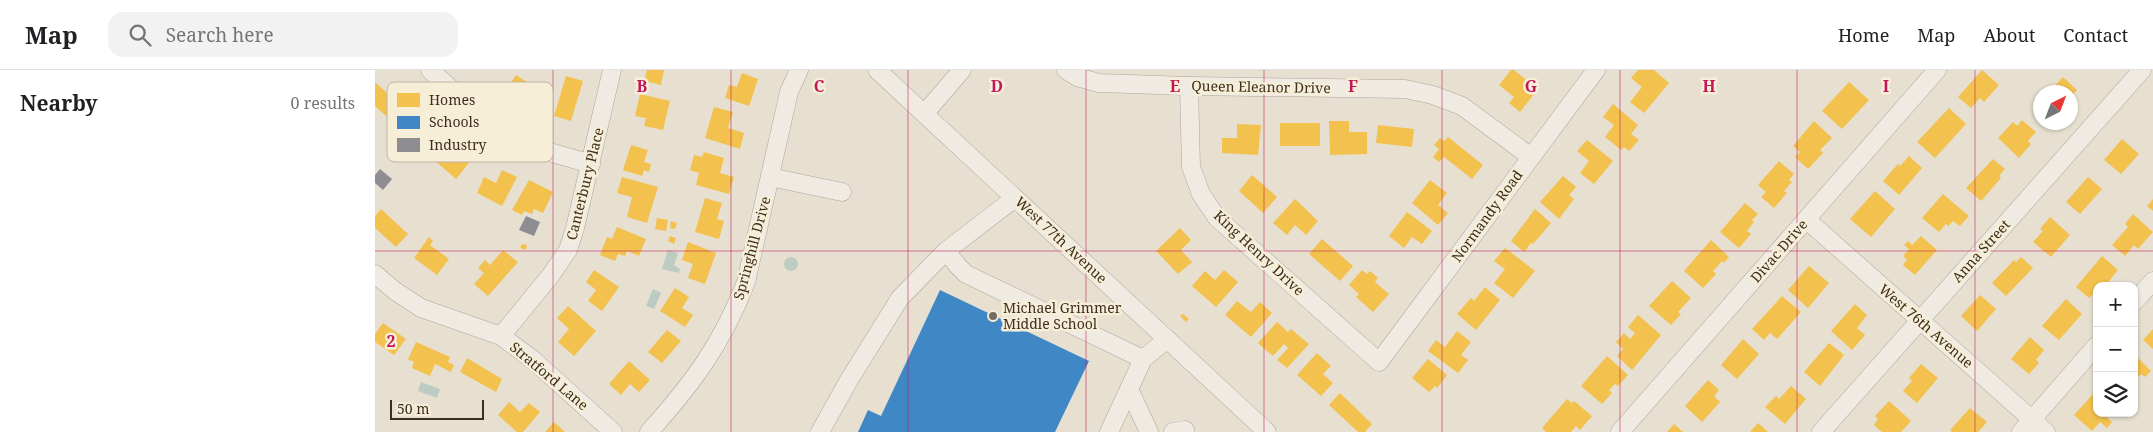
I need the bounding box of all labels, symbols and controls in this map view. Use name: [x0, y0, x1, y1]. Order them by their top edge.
search box: [108, 12, 458, 57]
text: Map: [25, 18, 78, 51]
icon: search: [126, 21, 154, 49]
text: Search here: [166, 22, 274, 48]
text: Home: [1838, 23, 1889, 47]
text: Map: [1917, 23, 1955, 47]
text: About: [1983, 23, 2035, 47]
text: Contact: [2063, 23, 2128, 47]
text: B: [637, 75, 648, 97]
text: C: [814, 75, 825, 97]
text: D: [991, 75, 1003, 97]
text: E: [1170, 75, 1180, 97]
text: F: [1348, 75, 1358, 97]
text: G: [1525, 75, 1537, 97]
text: H: [1702, 75, 1716, 97]
text: I: [1883, 75, 1889, 97]
street label: Queen Eleanor Drive: [1191, 76, 1331, 97]
legend: [387, 82, 553, 162]
north arrow: [2033, 85, 2078, 130]
text: Nearby: [20, 89, 98, 117]
text: Homes: [429, 90, 475, 109]
text: 0 results: [291, 92, 355, 114]
text: Schools: [429, 112, 479, 131]
street label: Canterbury Place: [561, 126, 608, 242]
text: Industry: [429, 135, 486, 154]
street label: Normandy Road: [1447, 166, 1527, 266]
street label: West 77th Avenue: [1011, 192, 1111, 287]
street label: Springhill Drive: [729, 194, 774, 302]
street label: King Henry Drive: [1210, 206, 1309, 300]
street label: Divac Drive: [1746, 215, 1811, 286]
street label: Anna Street: [1947, 215, 2014, 286]
street label: West 76th Avenue: [1875, 279, 1978, 372]
map controls: [2093, 282, 2138, 417]
button: +: [2093, 282, 2138, 327]
place label: Michael Grimmer Middle School: [1003, 298, 1122, 333]
marker: Michael Grimmer Middle School: [987, 310, 999, 322]
button: −: [2093, 327, 2138, 372]
text: 2: [386, 330, 396, 352]
street label: Stratford Lane: [506, 337, 593, 414]
button: layers: [2093, 372, 2138, 417]
scale bar: [390, 397, 484, 420]
text: 50 m: [397, 399, 430, 418]

